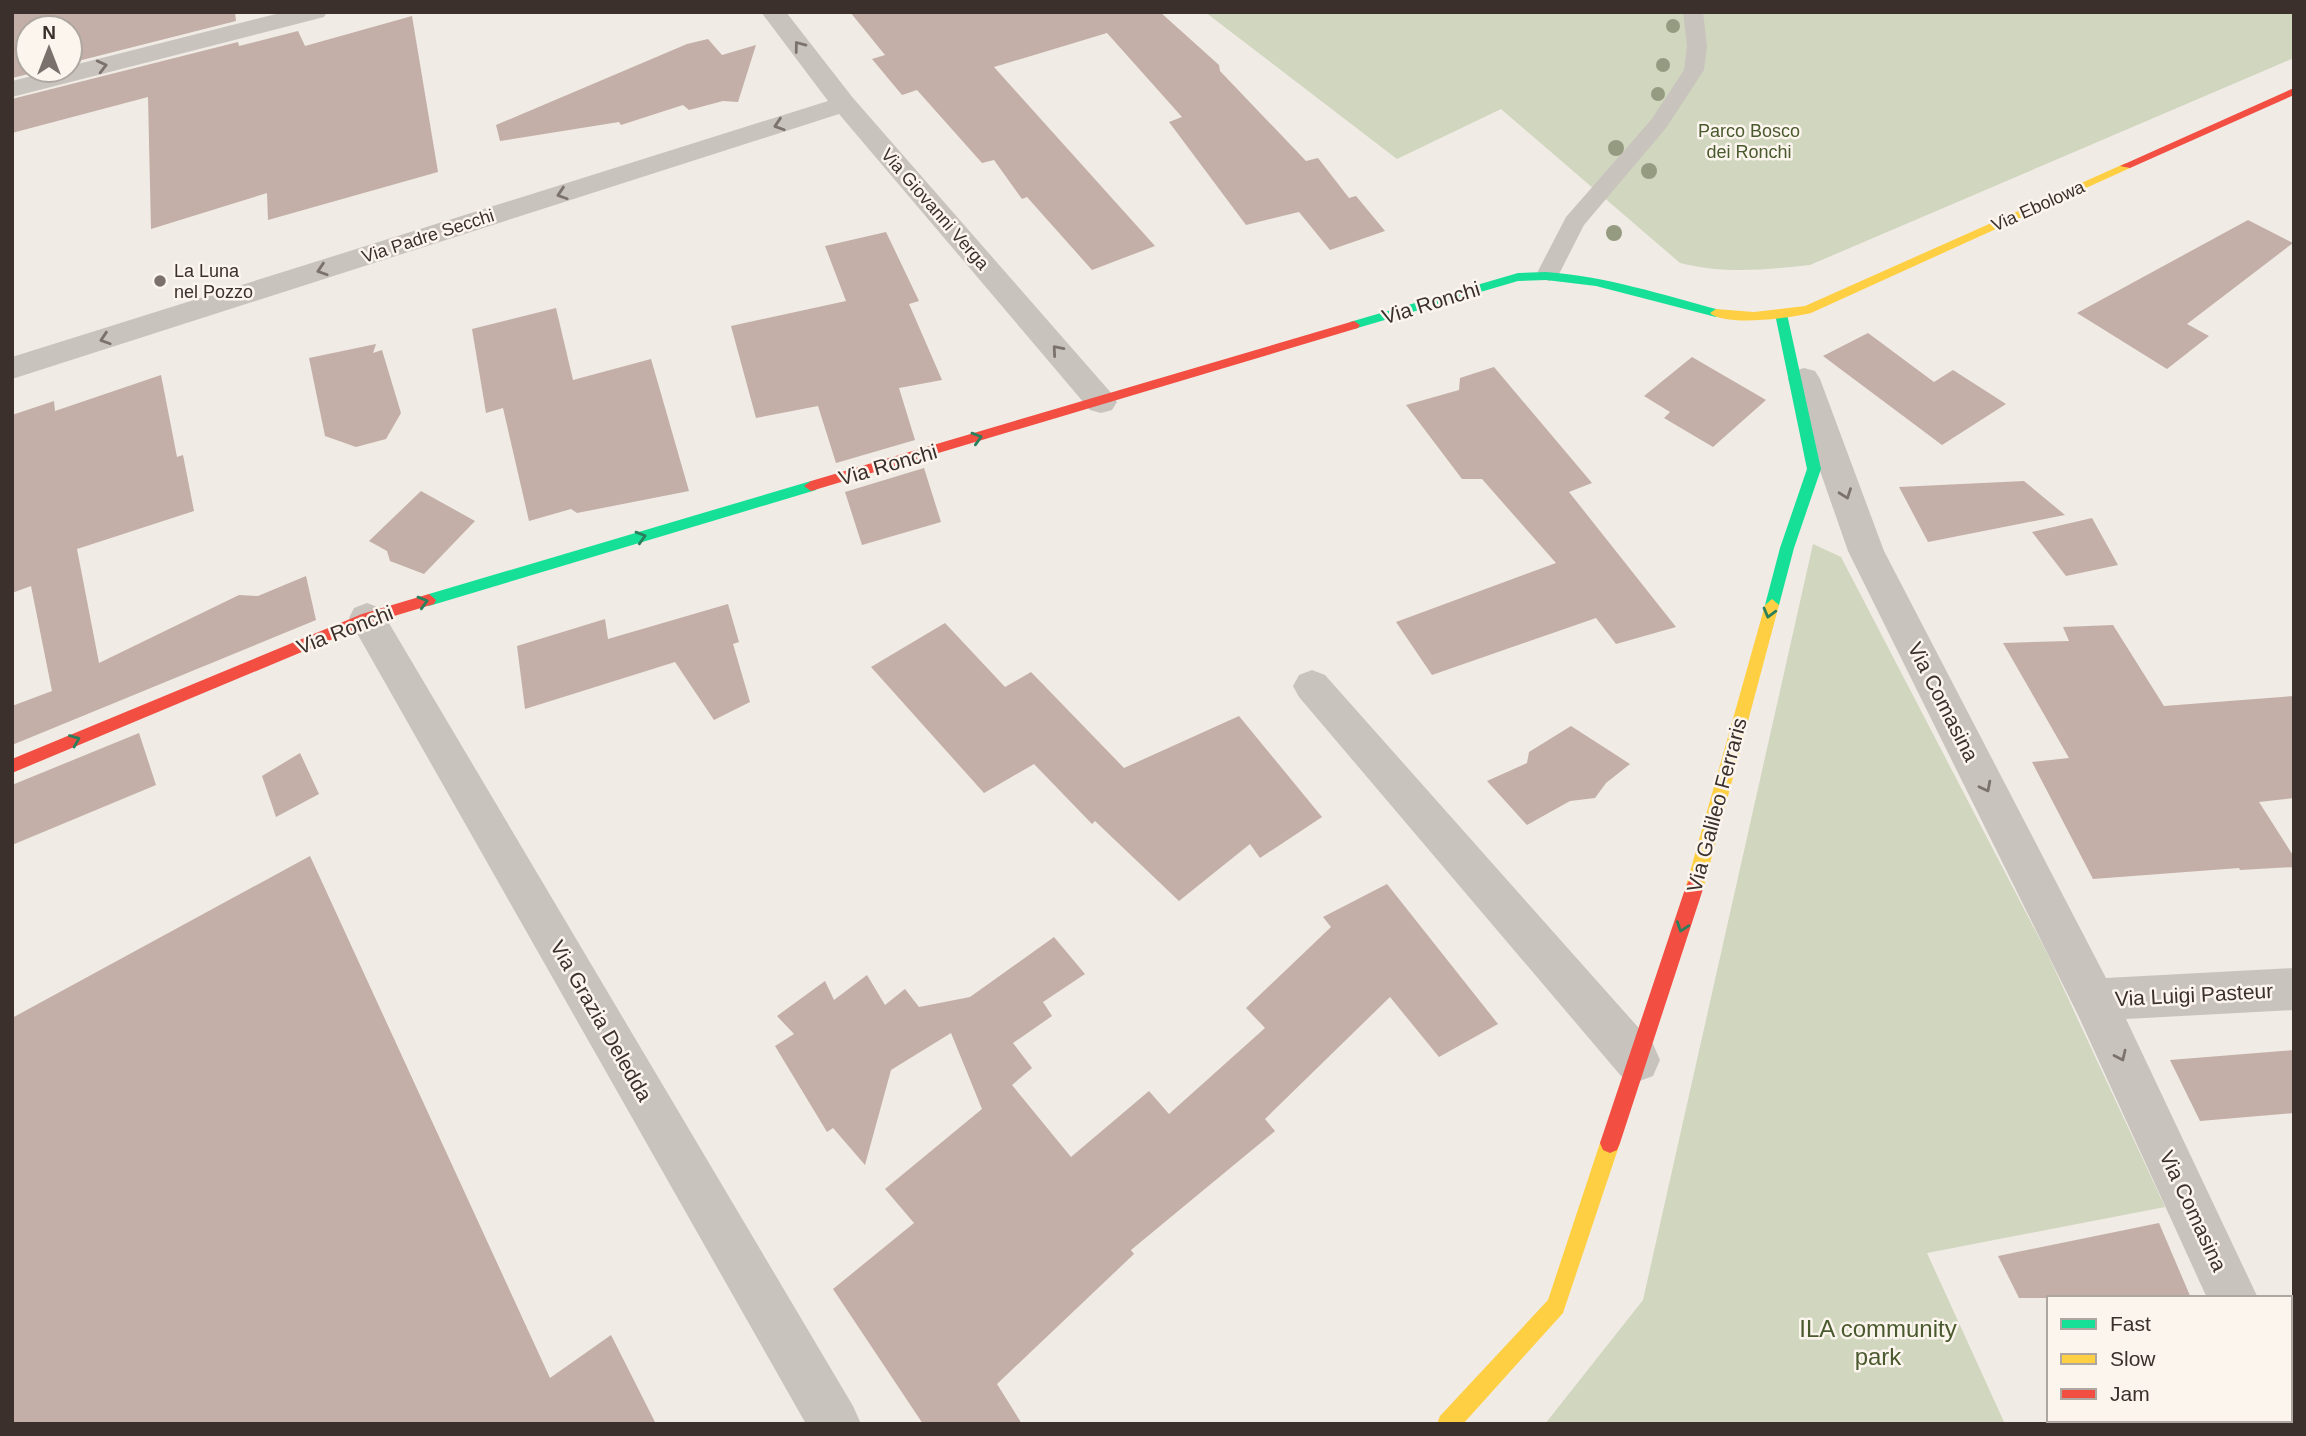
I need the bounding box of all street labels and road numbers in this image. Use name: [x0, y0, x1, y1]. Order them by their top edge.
street label: Via Giovanni Verga: [877, 144, 994, 274]
street label: Via Ebolowa: [1988, 176, 2089, 235]
street label: Via Padre Secchi: [359, 205, 497, 267]
street label: Via Ronchi: [1379, 277, 1483, 328]
street label: Via Ronchi: [836, 440, 940, 490]
street label: Via Ronchi: [293, 601, 396, 658]
street label: Via Comasina: [1904, 638, 1983, 765]
street label: Via Galileo Ferraris: [1682, 715, 1751, 894]
street label: Via Grazia Deledda: [546, 936, 657, 1105]
street label: Via Luigi Pasteur: [2114, 979, 2274, 1010]
street label: Via Comasina: [2155, 1147, 2232, 1275]

